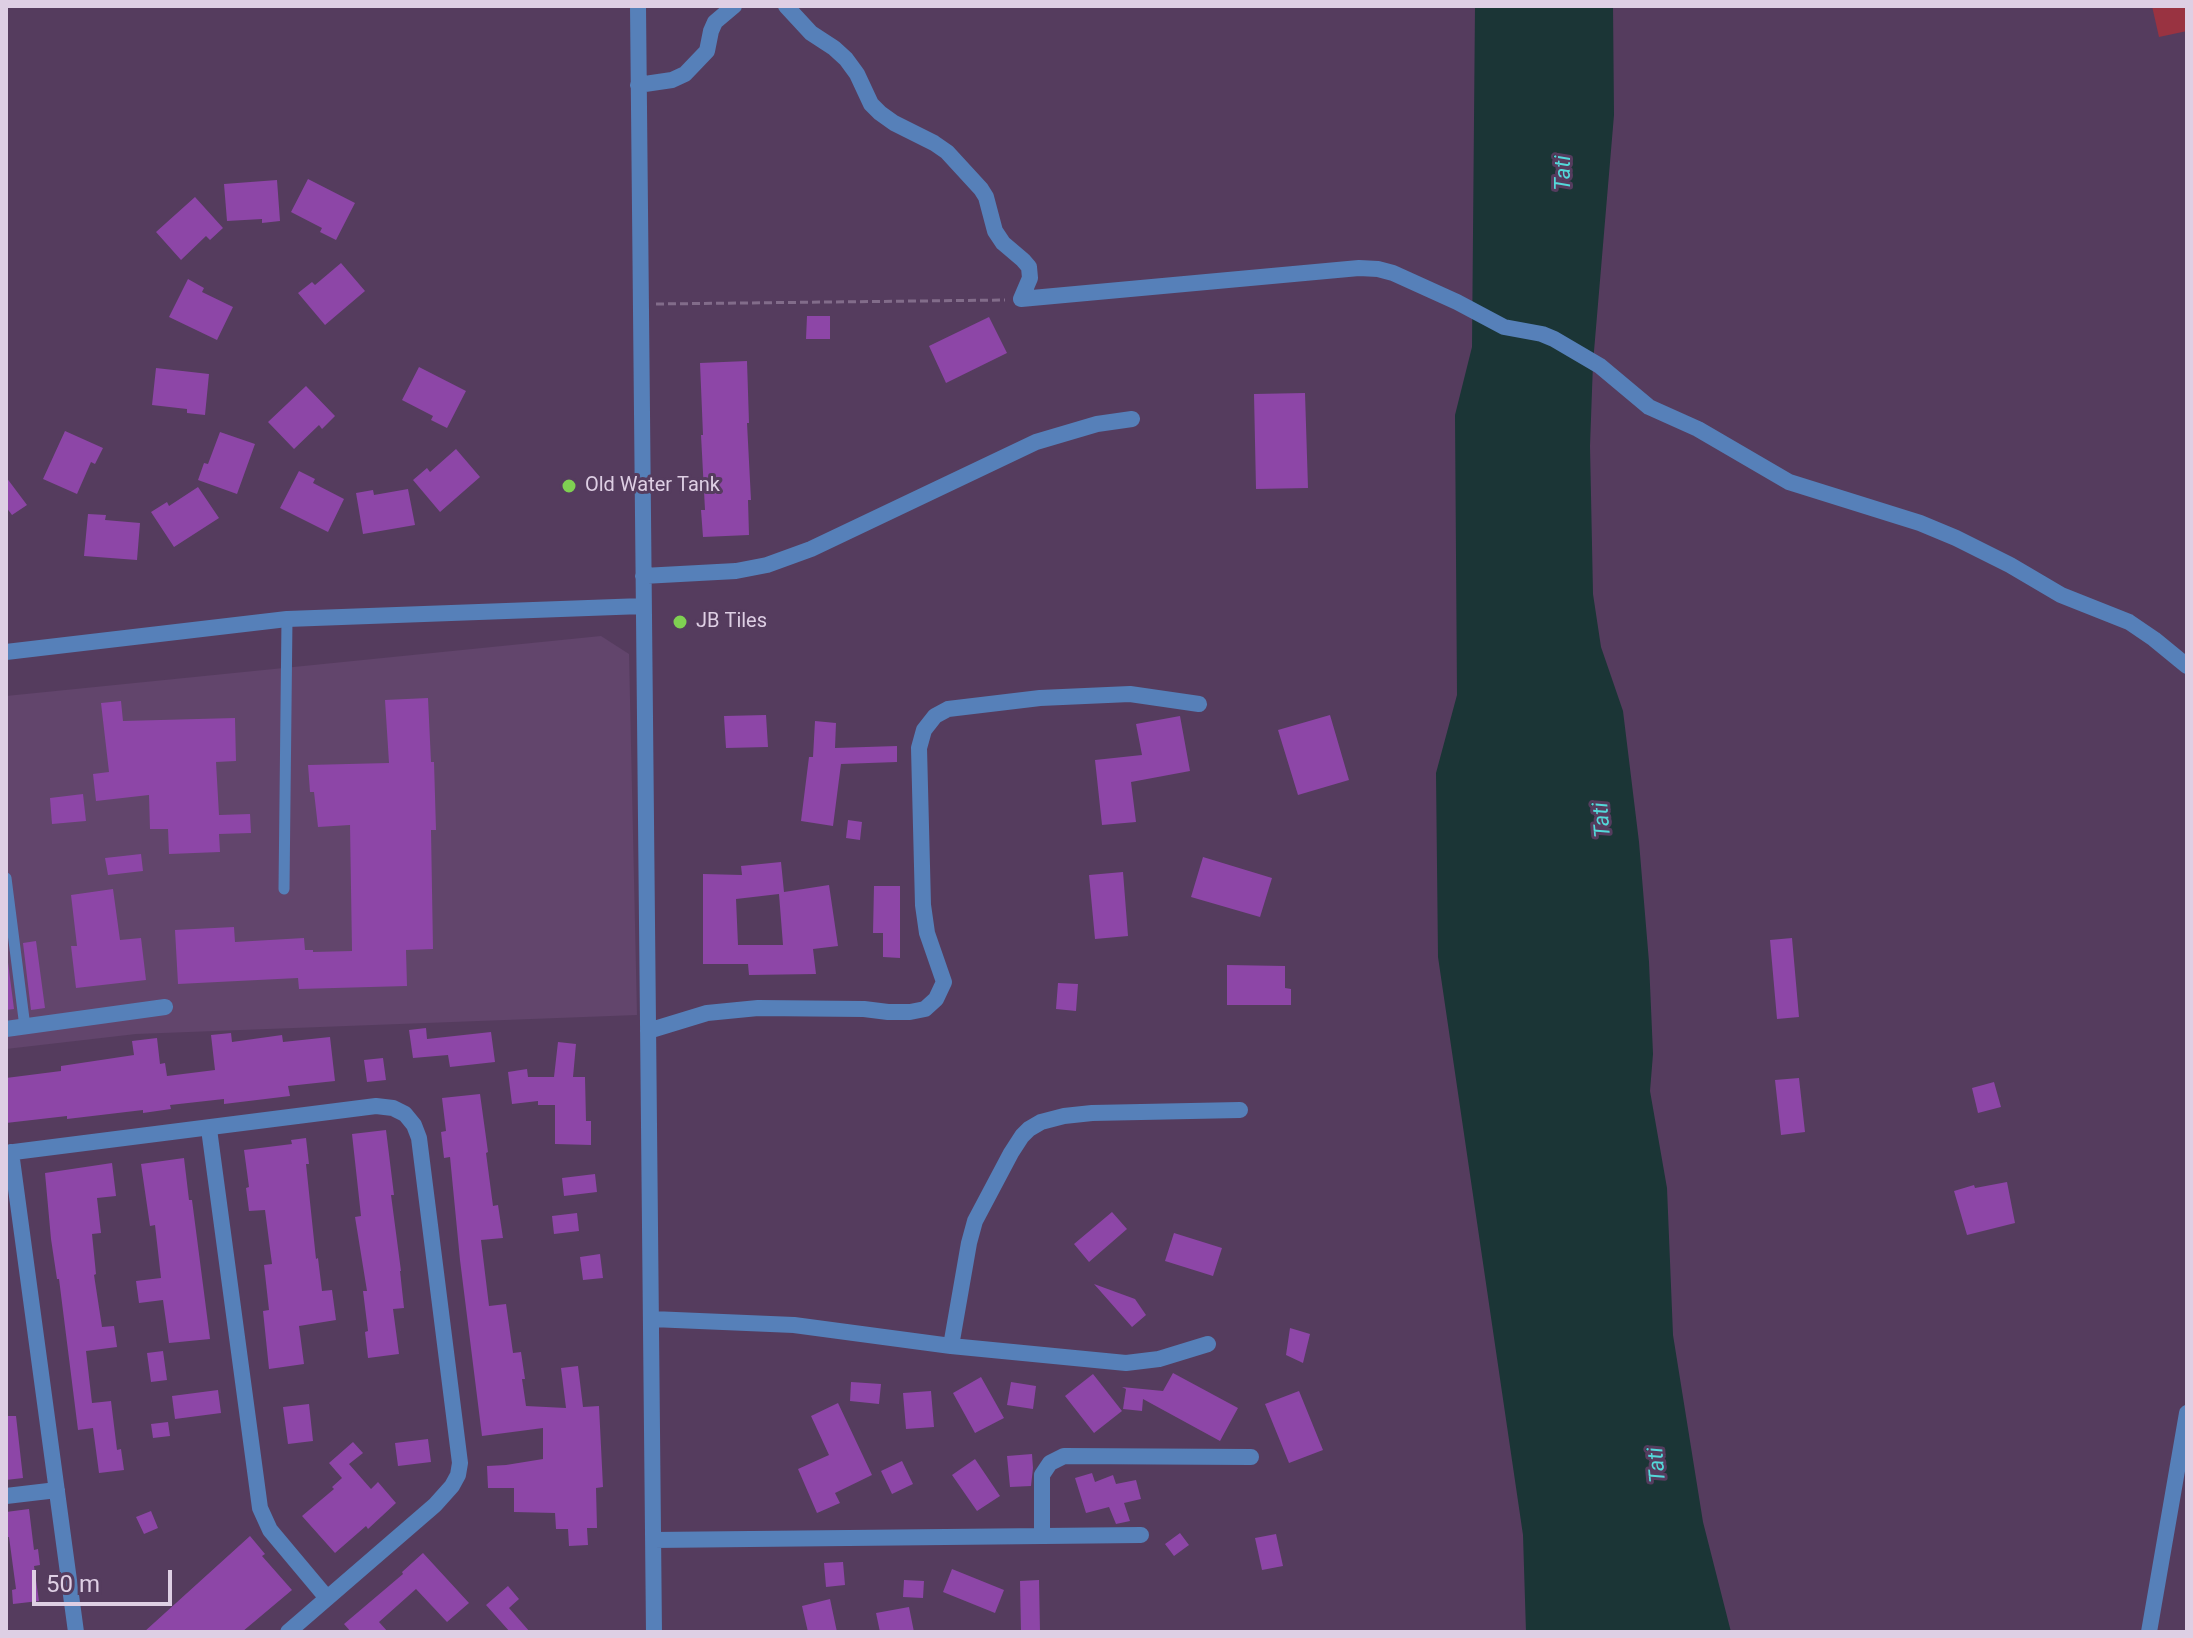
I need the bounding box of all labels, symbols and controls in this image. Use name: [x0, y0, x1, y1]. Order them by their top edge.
water label: Tati: [1551, 155, 1577, 191]
place label: Old Water Tank: [585, 474, 720, 498]
marker: Old Water Tank: [560, 477, 578, 495]
place label: JB Tiles: [696, 610, 767, 634]
marker: JB Tiles: [671, 613, 689, 631]
water label: Tati: [1588, 801, 1618, 839]
water label: Tati: [1643, 1446, 1673, 1484]
scale bar: [36, 1554, 176, 1604]
text: 50 m: [46, 1570, 100, 1598]

